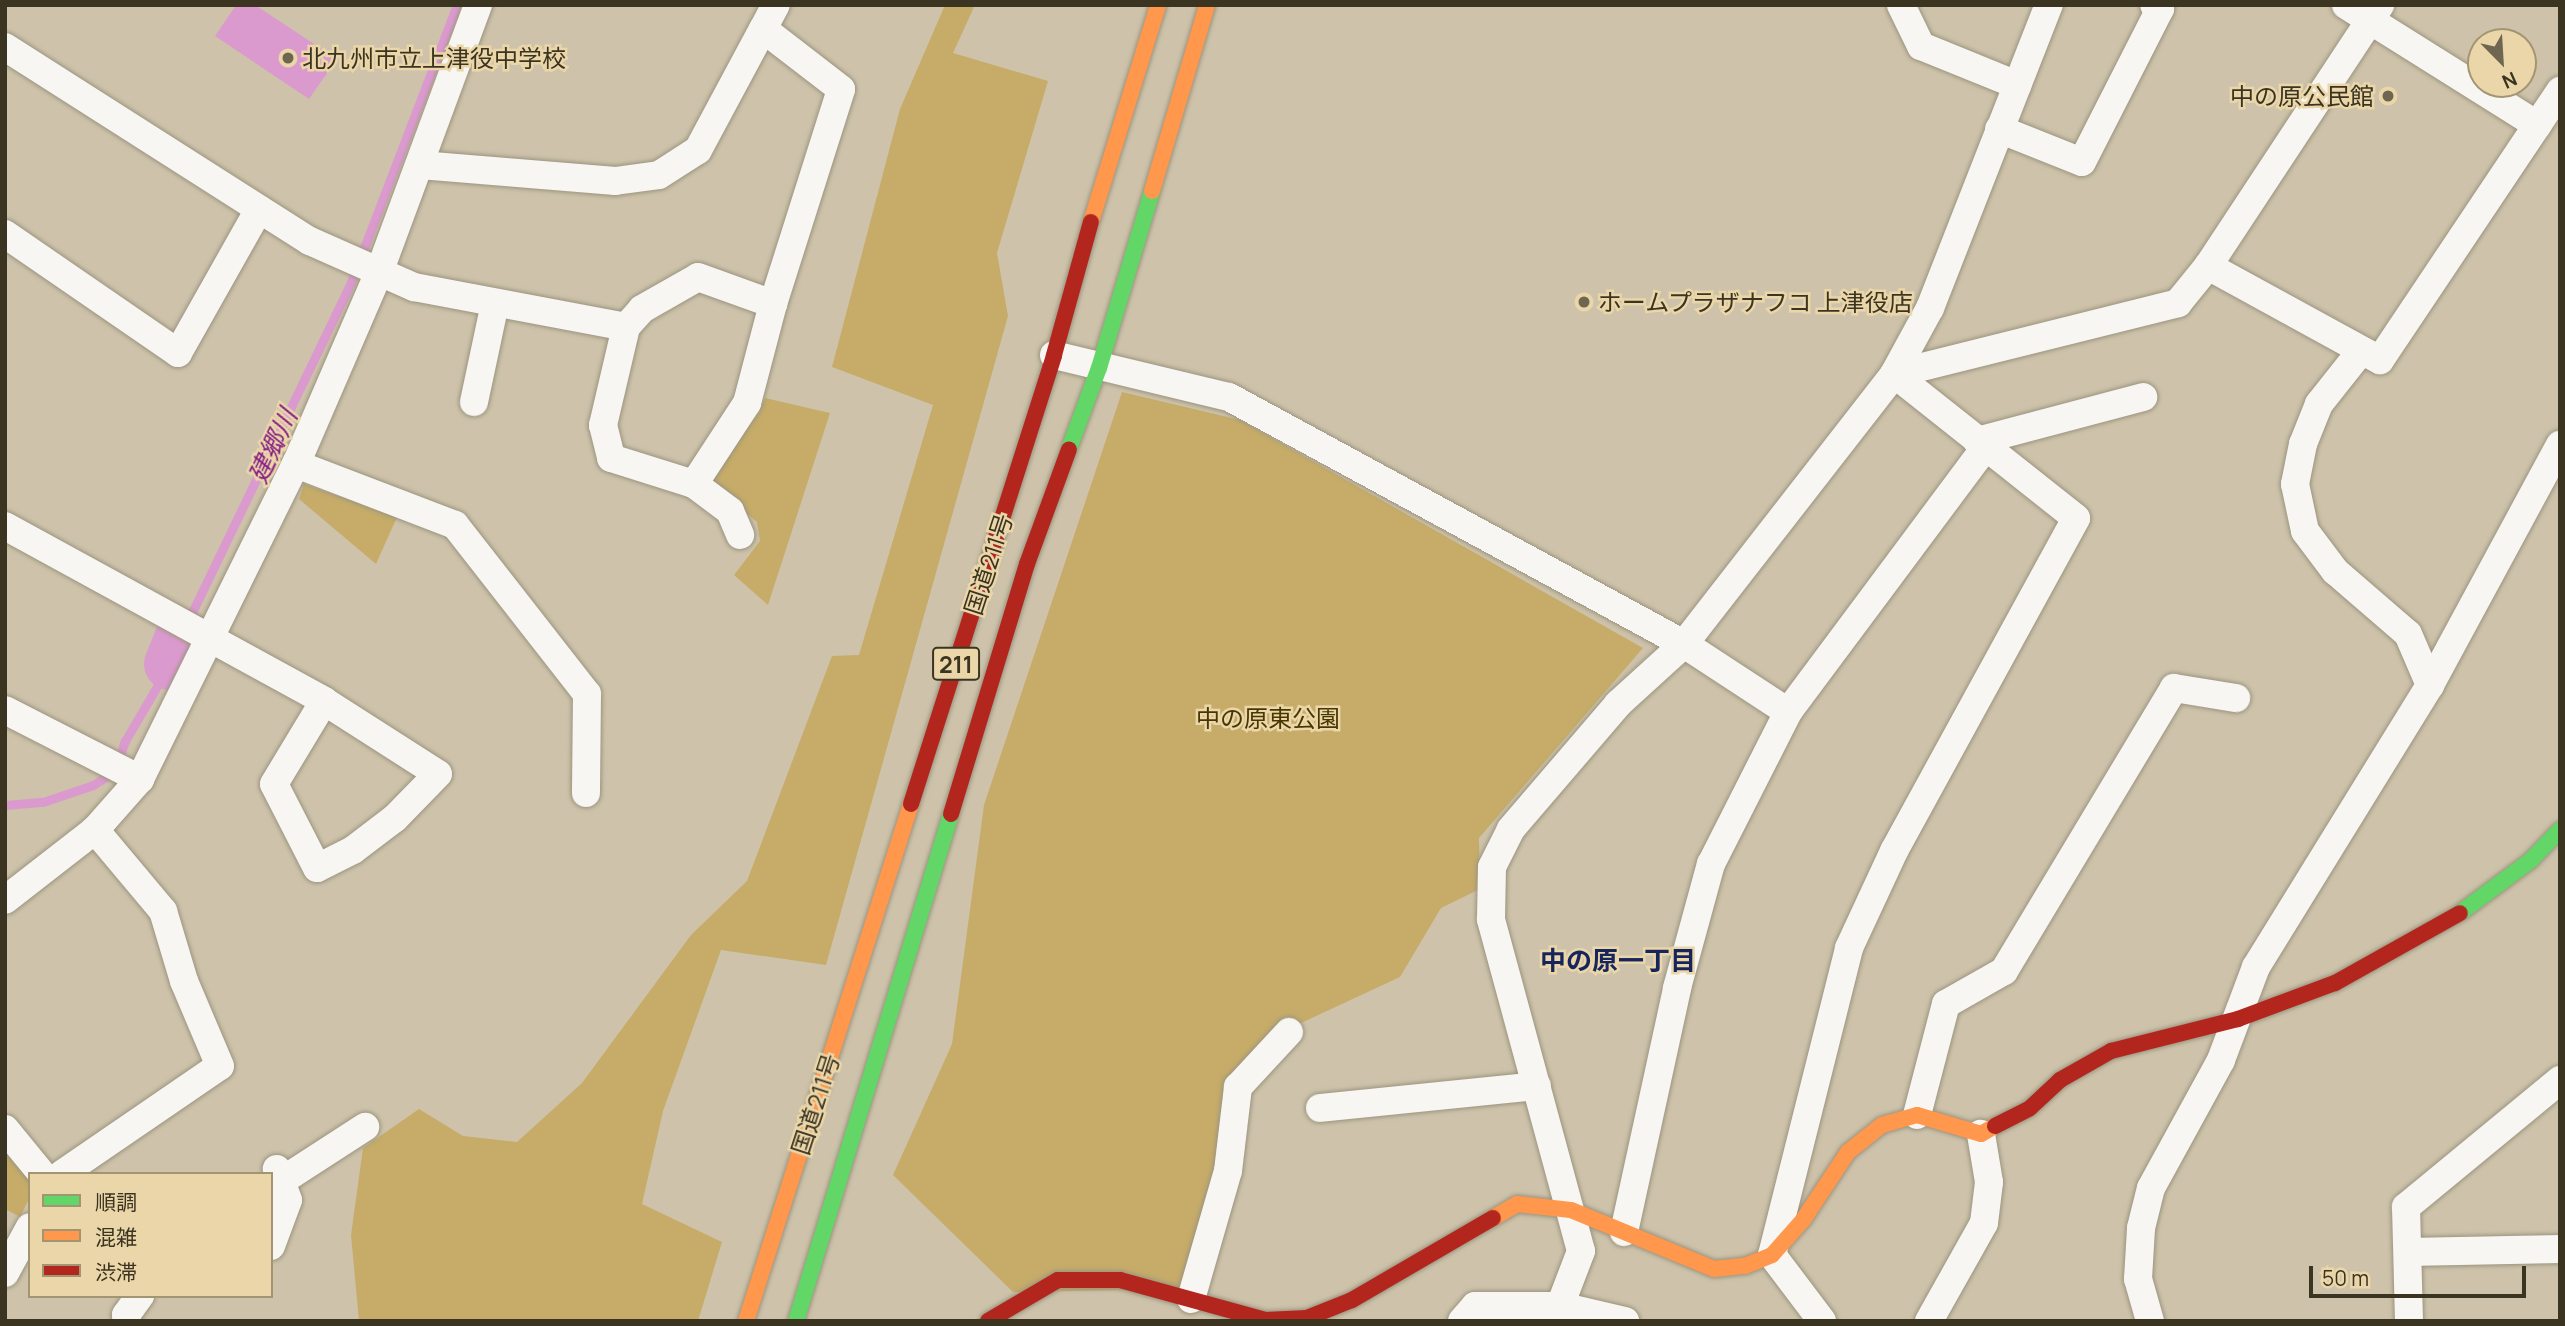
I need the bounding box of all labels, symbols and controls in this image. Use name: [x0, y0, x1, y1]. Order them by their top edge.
north arrow: [2467, 28, 2537, 98]
place label: 北九州市立上津役中学校: [302, 44, 566, 72]
marker: 北九州市立上津役中学校: [280, 50, 296, 66]
text: N: [2498, 66, 2521, 95]
place label: 中の原公民館: [2230, 82, 2374, 110]
marker: 中の原公民館: [2380, 88, 2396, 104]
place label: ホームプラザナフコ 上津役店: [1598, 288, 1915, 316]
marker: ホームプラザナフコ 上津役店: [1576, 294, 1592, 310]
water label: 建郷川: [242, 404, 304, 488]
street label: 国道211号: [958, 510, 1018, 618]
road number: 211: [932, 644, 981, 684]
park label: 中の原東公園: [1196, 704, 1340, 732]
district label: 中の原一丁目: [1540, 945, 1696, 977]
street label: 国道211号: [785, 1050, 845, 1158]
legend: [28, 1172, 273, 1298]
text: 順調: [95, 1188, 137, 1216]
text: 混雑: [95, 1223, 137, 1251]
scale bar: [2313, 1252, 2530, 1296]
text: 渋滞: [95, 1258, 137, 1286]
text: 50 m: [2322, 1264, 2369, 1292]

